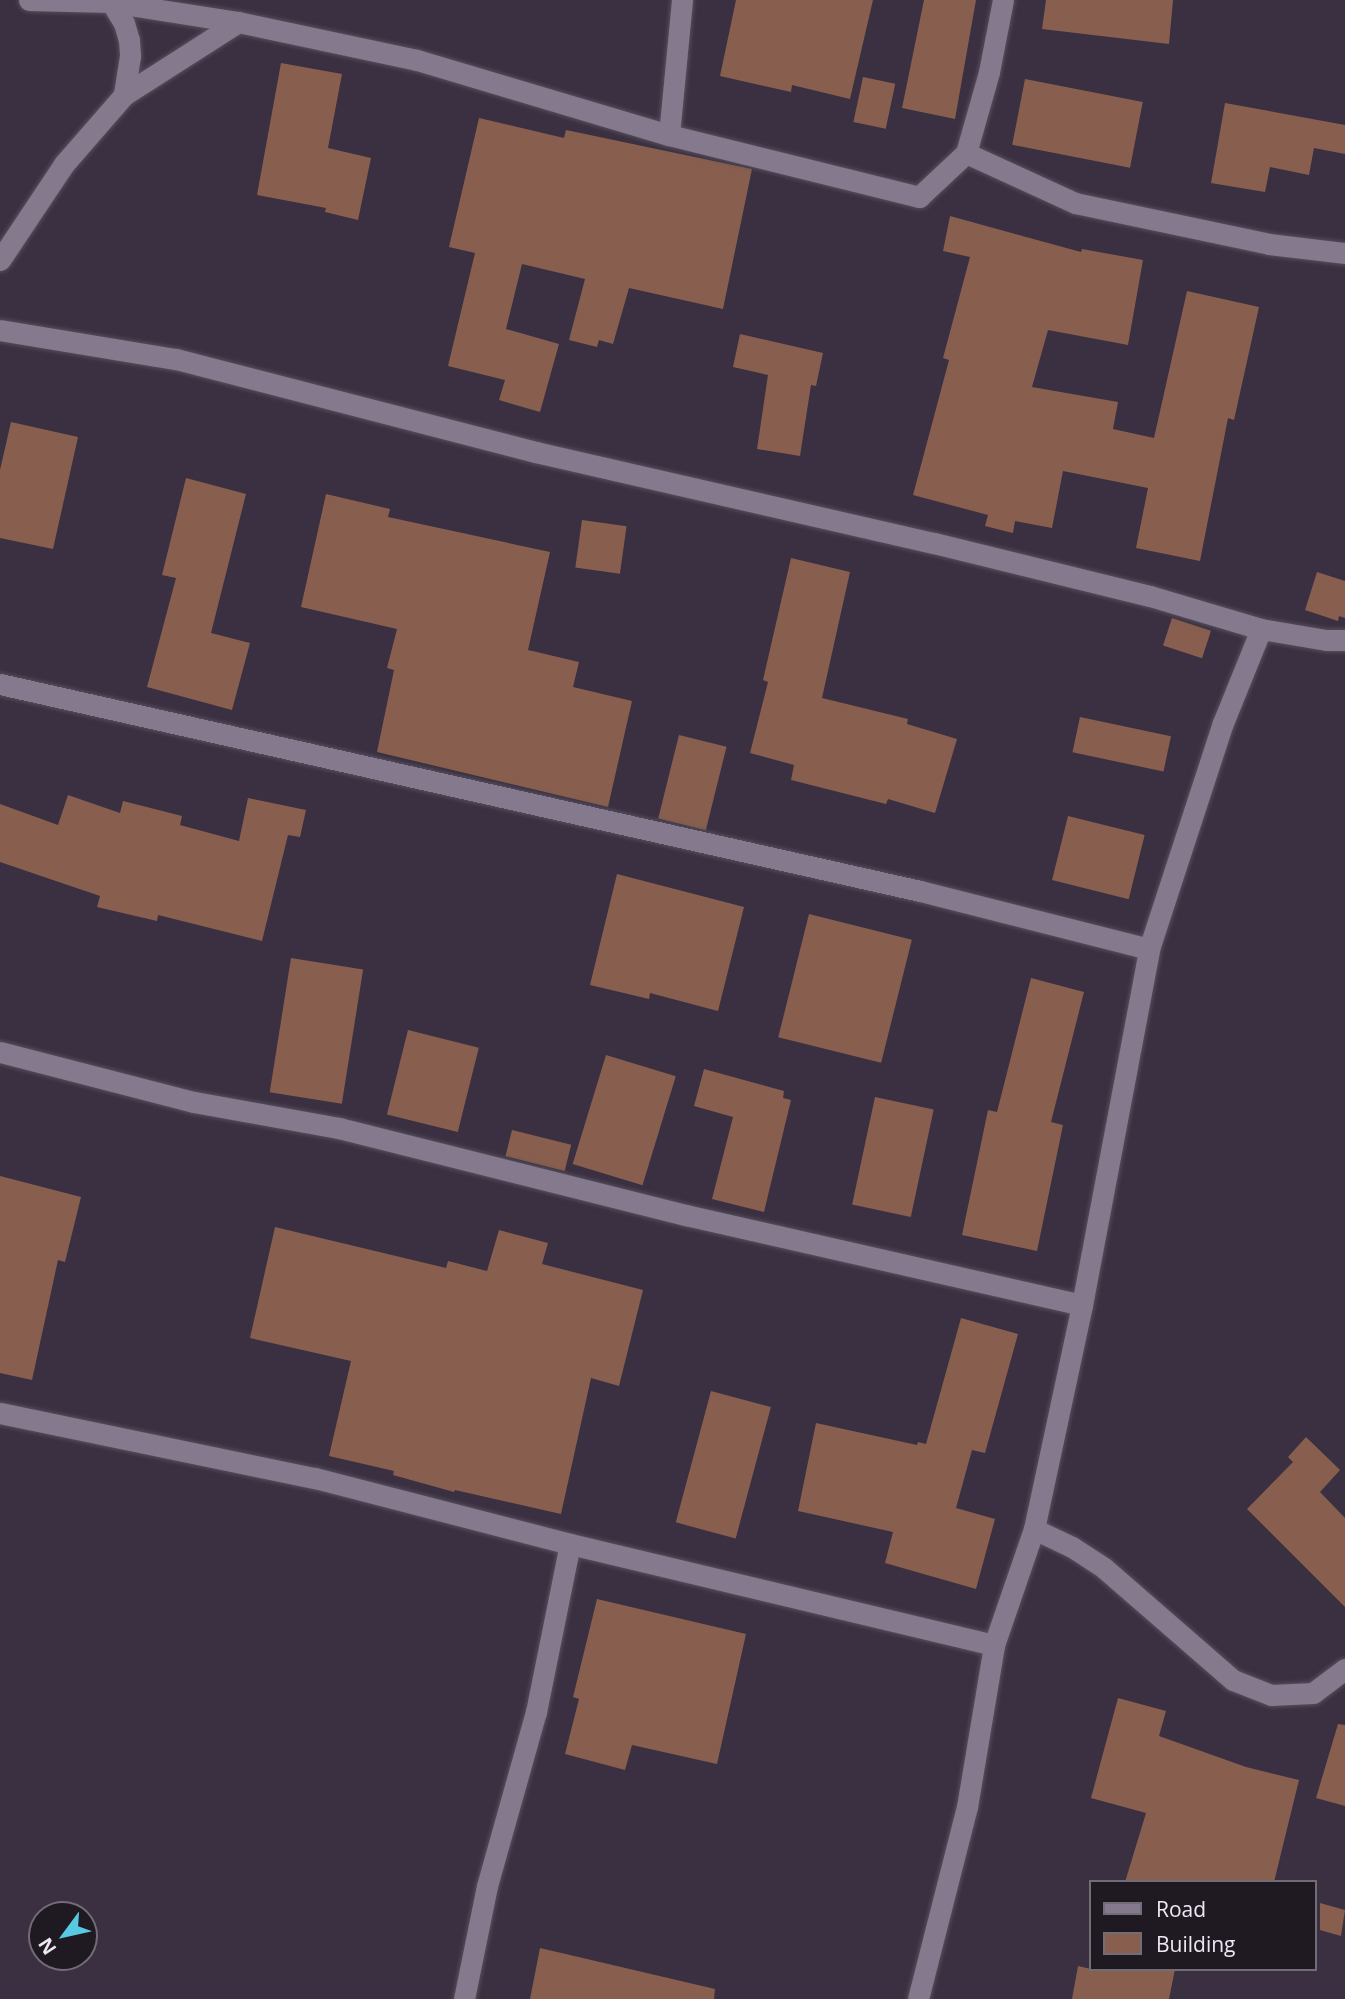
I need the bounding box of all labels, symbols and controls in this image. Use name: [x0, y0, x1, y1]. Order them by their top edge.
legend: [1090, 1880, 1317, 1971]
text: Road: [1156, 1895, 1206, 1923]
north arrow: [28, 1901, 98, 1971]
text: Building: [1156, 1930, 1235, 1958]
text: N: [32, 1933, 62, 1960]

